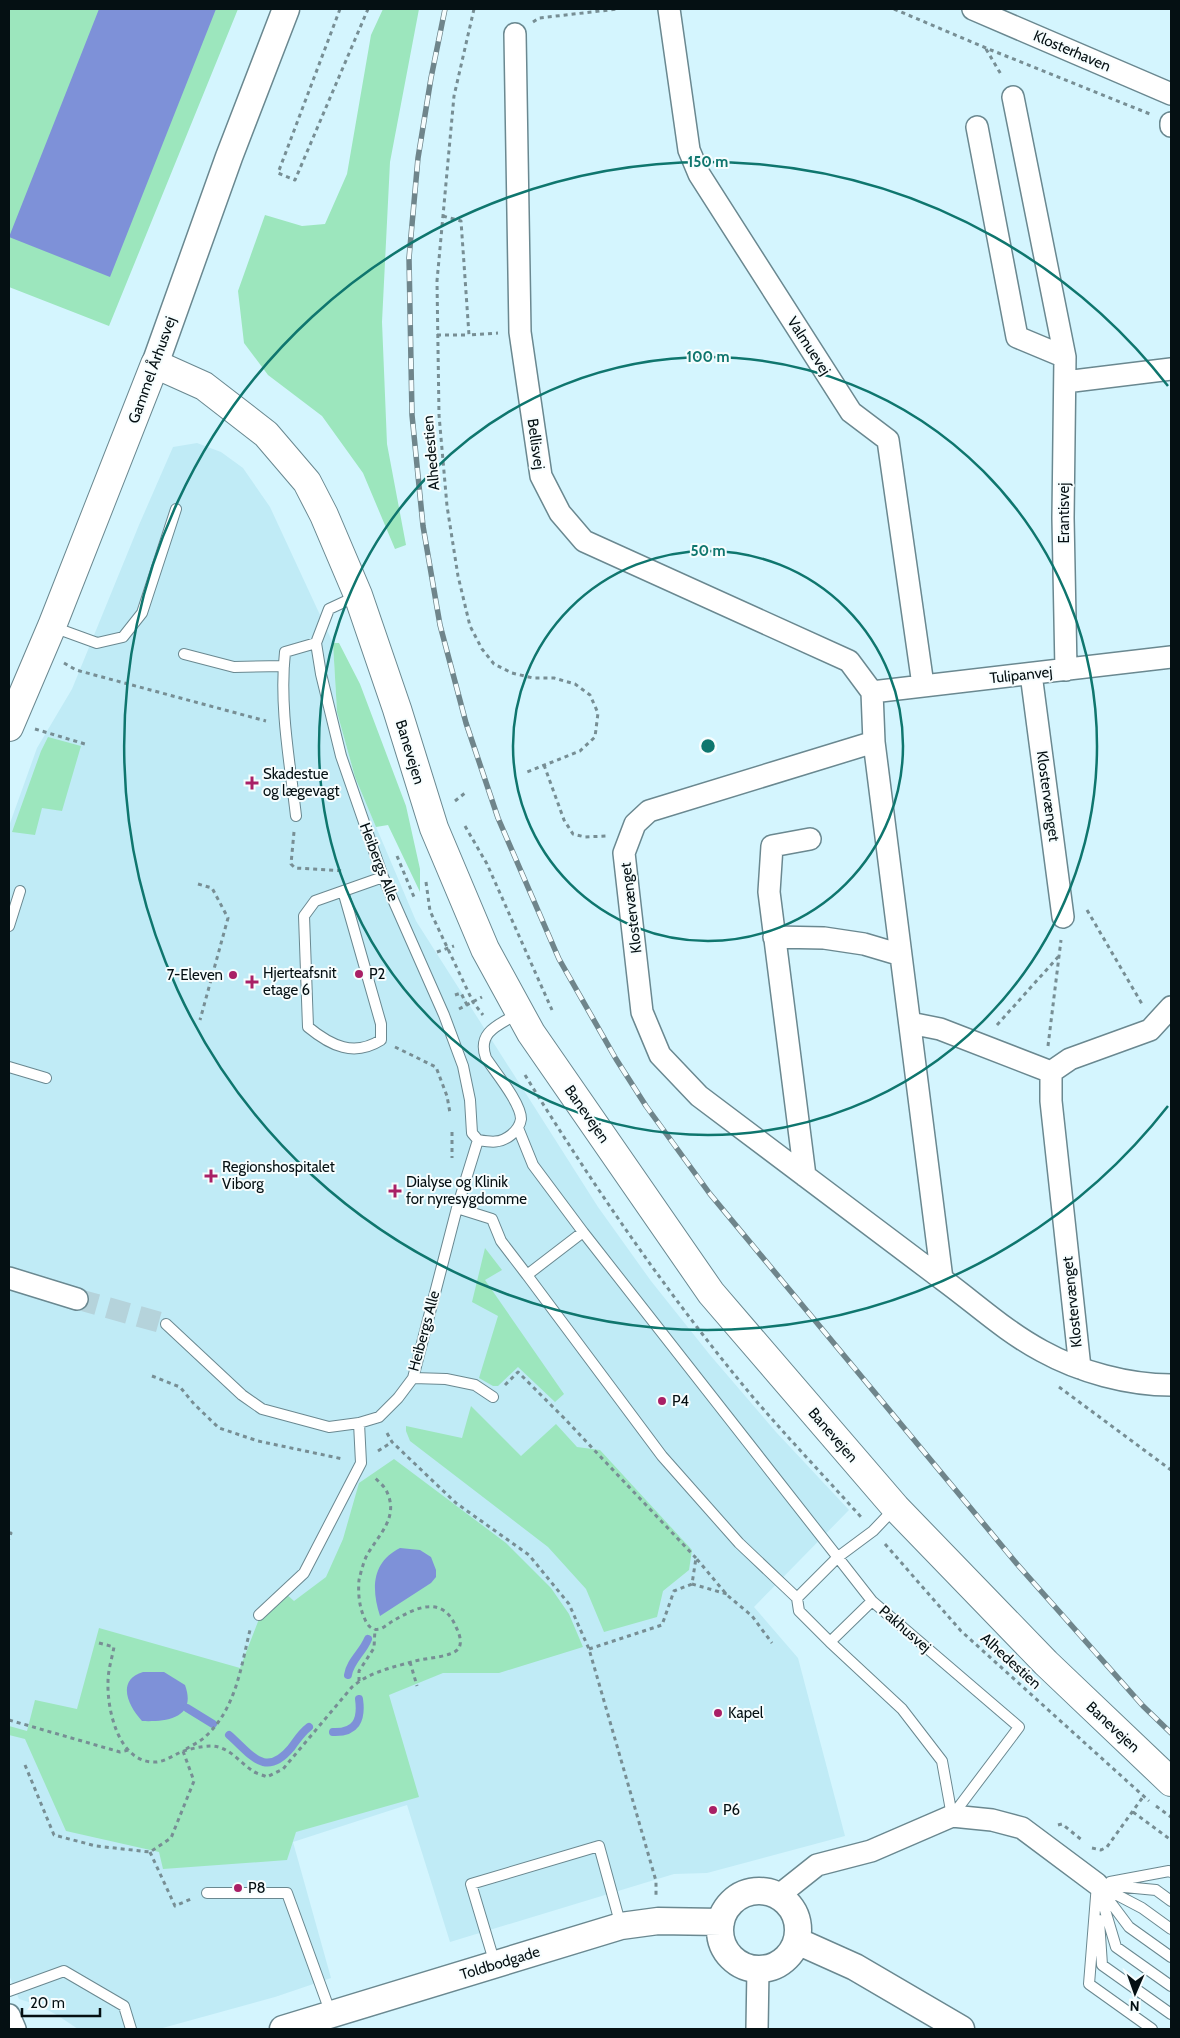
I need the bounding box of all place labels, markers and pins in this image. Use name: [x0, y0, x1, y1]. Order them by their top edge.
centre of rings: [699, 737, 717, 755]
place label: Skadestue og lægevagt: [263, 765, 339, 800]
marker: Skadestue og lægevagt: [245, 776, 259, 790]
place label: Hjerteafsnit etage 6: [263, 964, 337, 999]
place label: P2: [369, 965, 386, 983]
place label: 7-Eleven: [167, 966, 223, 984]
marker: P2: [353, 968, 365, 980]
marker: 7-Eleven: [227, 969, 239, 981]
marker: Hjerteafsnit etage 6: [245, 975, 259, 989]
place label: Regionshospitalet Viborg: [222, 1158, 335, 1193]
marker: Regionshospitalet Viborg: [204, 1169, 218, 1183]
place label: Dialyse og Klinik for nyresygdomme: [406, 1173, 527, 1208]
marker: Dialyse og Klinik for nyresygdomme: [388, 1184, 402, 1198]
place label: P4: [672, 1392, 689, 1410]
marker: P4: [656, 1395, 668, 1407]
place label: Kapel: [728, 1704, 764, 1722]
marker: Kapel: [712, 1707, 724, 1719]
place label: P6: [723, 1801, 740, 1819]
marker: P6: [707, 1804, 719, 1816]
place label: P8: [248, 1879, 266, 1897]
marker: P8: [232, 1882, 244, 1894]

